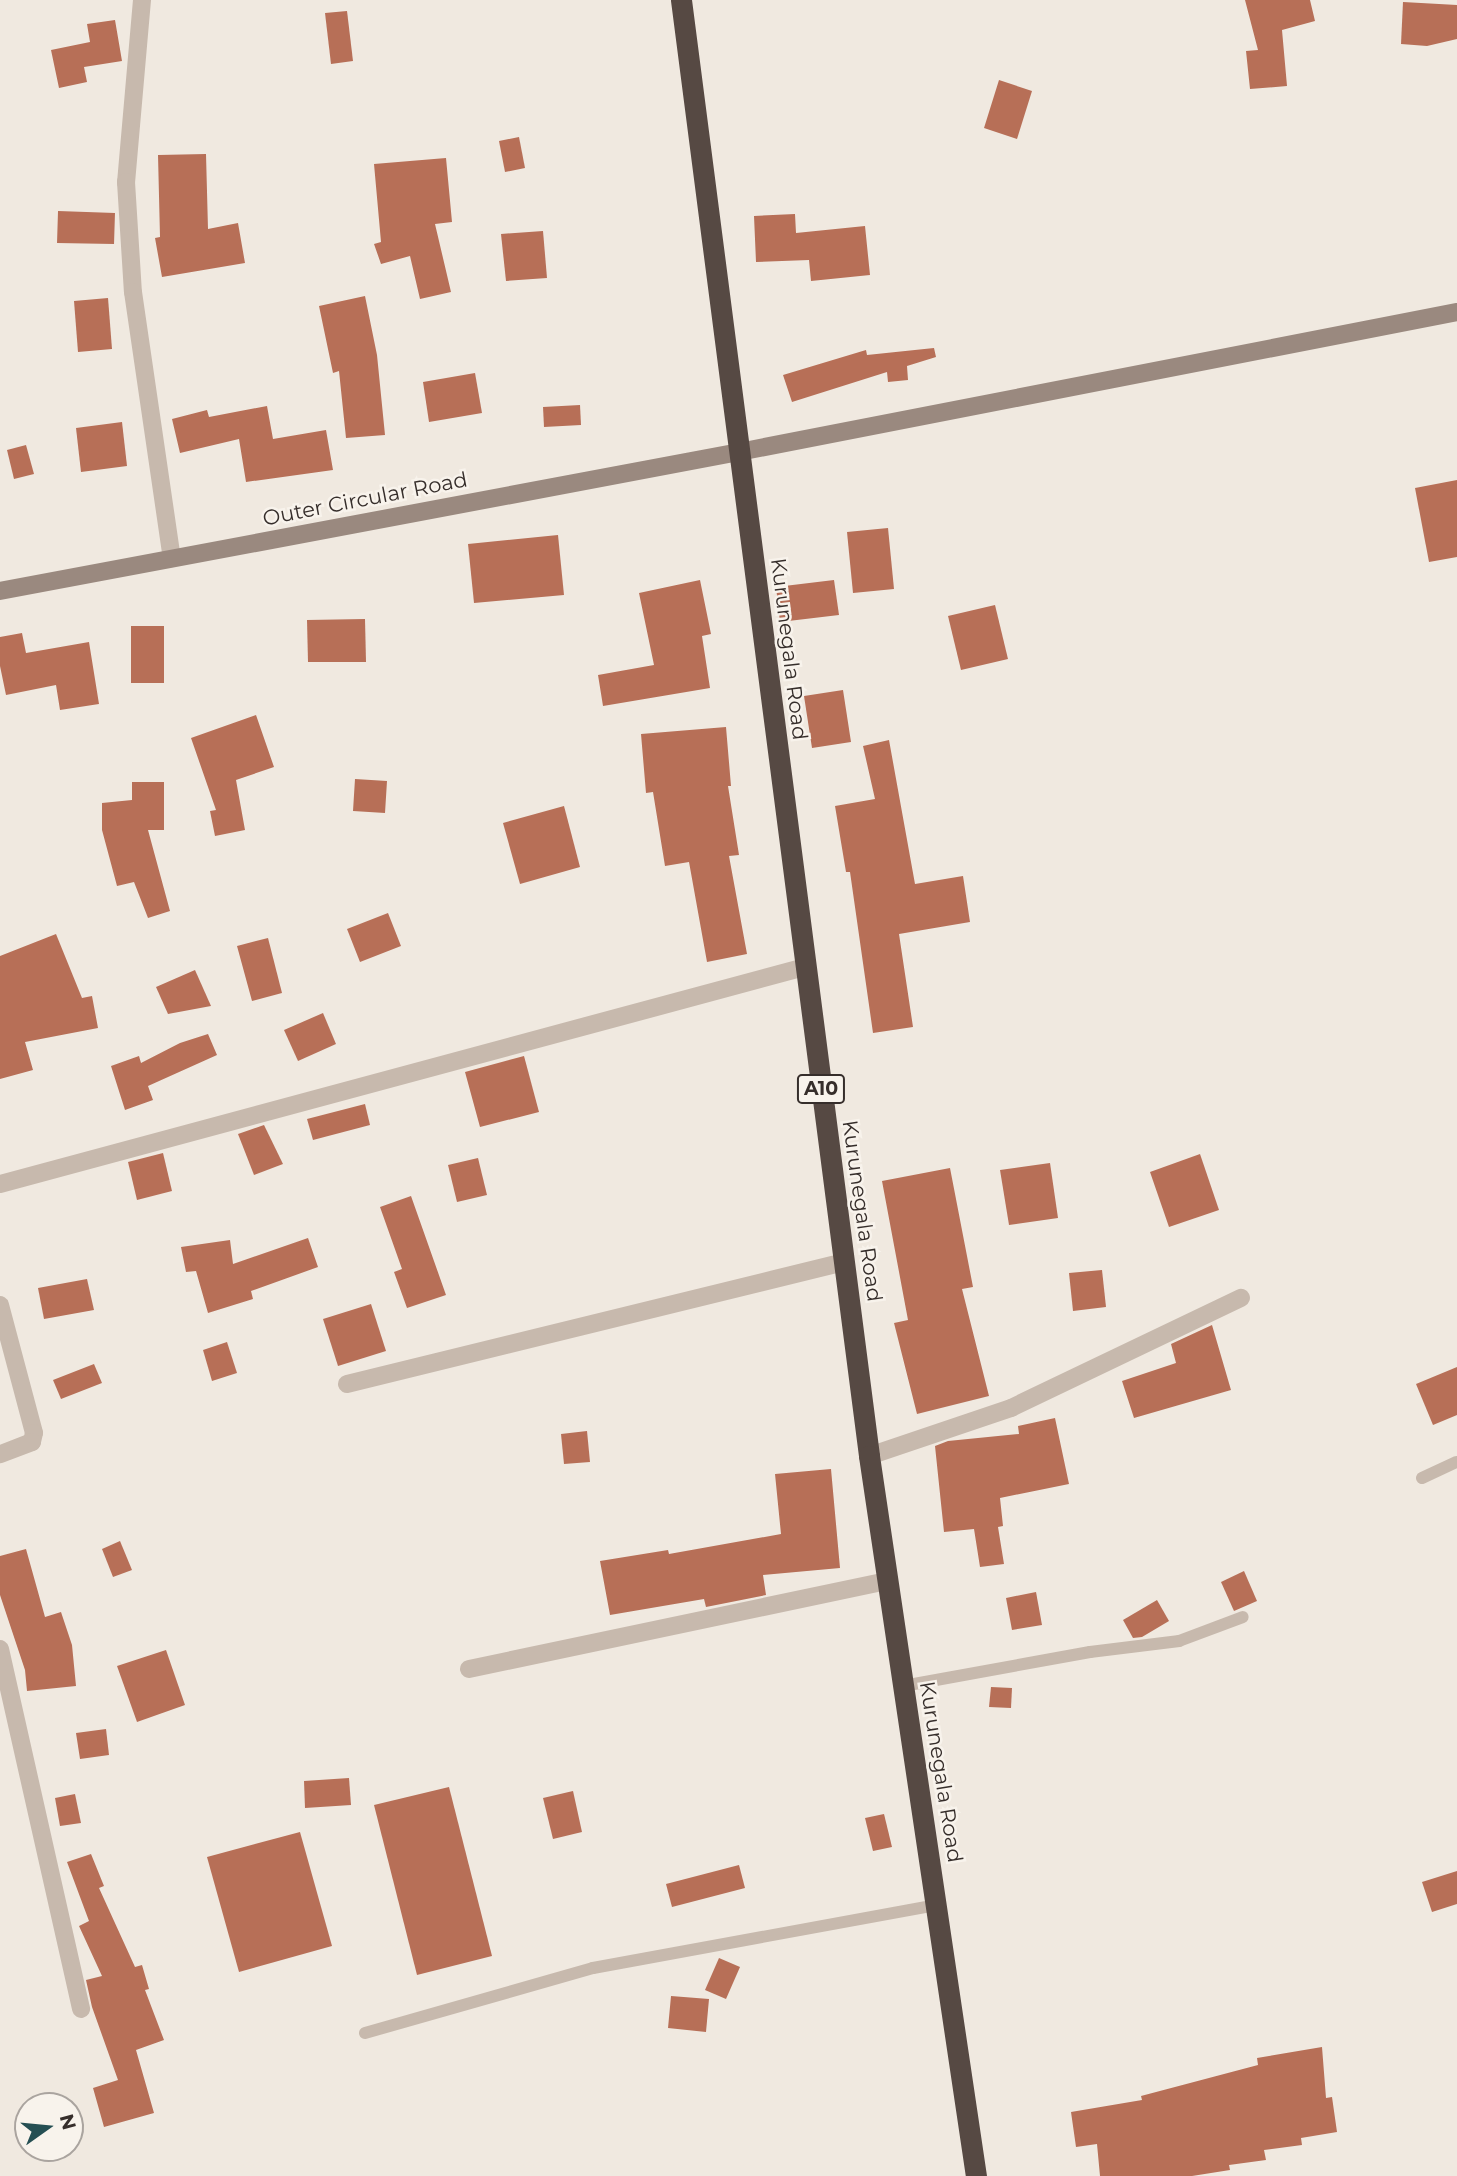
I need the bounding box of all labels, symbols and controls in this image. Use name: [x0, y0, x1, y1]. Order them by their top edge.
street label: Outer Circular Road: [261, 467, 469, 531]
street label: Kurunegala Road: [765, 557, 813, 741]
road number: A10: [796, 1074, 846, 1105]
street label: Kurunegala Road: [837, 1118, 887, 1304]
street label: Kurunegala Road: [914, 1680, 968, 1864]
north arrow: [14, 2092, 84, 2162]
text: N: [55, 2112, 81, 2132]

